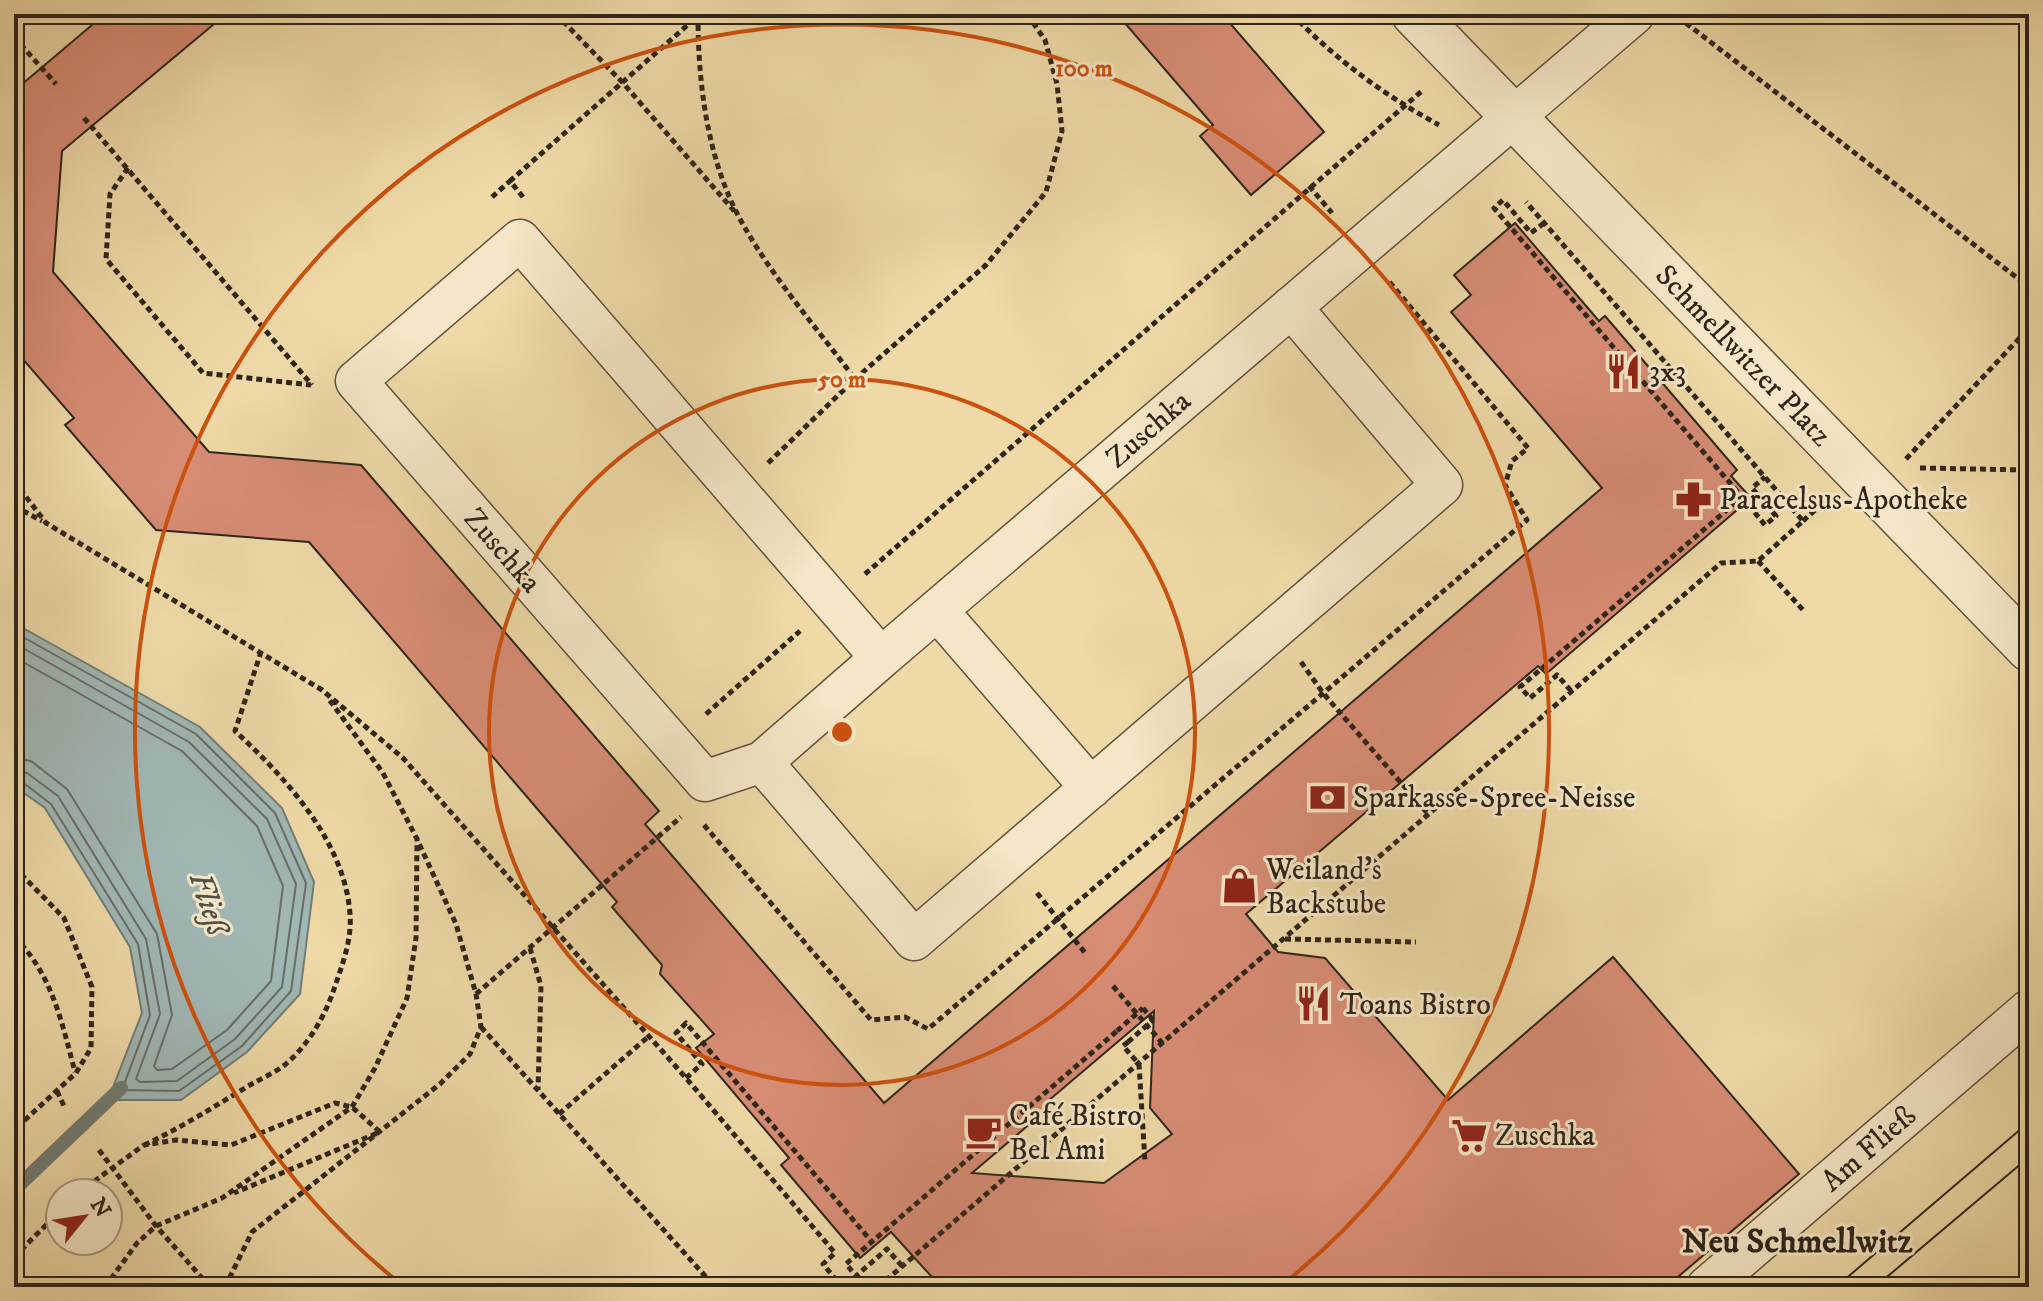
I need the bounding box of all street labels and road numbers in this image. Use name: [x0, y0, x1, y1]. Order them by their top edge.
street label: Schmellwitzer Platz: [1647, 258, 1839, 455]
street label: Zuschka: [1099, 383, 1199, 477]
street label: Zuschka: [455, 501, 549, 601]
street label: Am Fließ: [1814, 1098, 1924, 1200]

